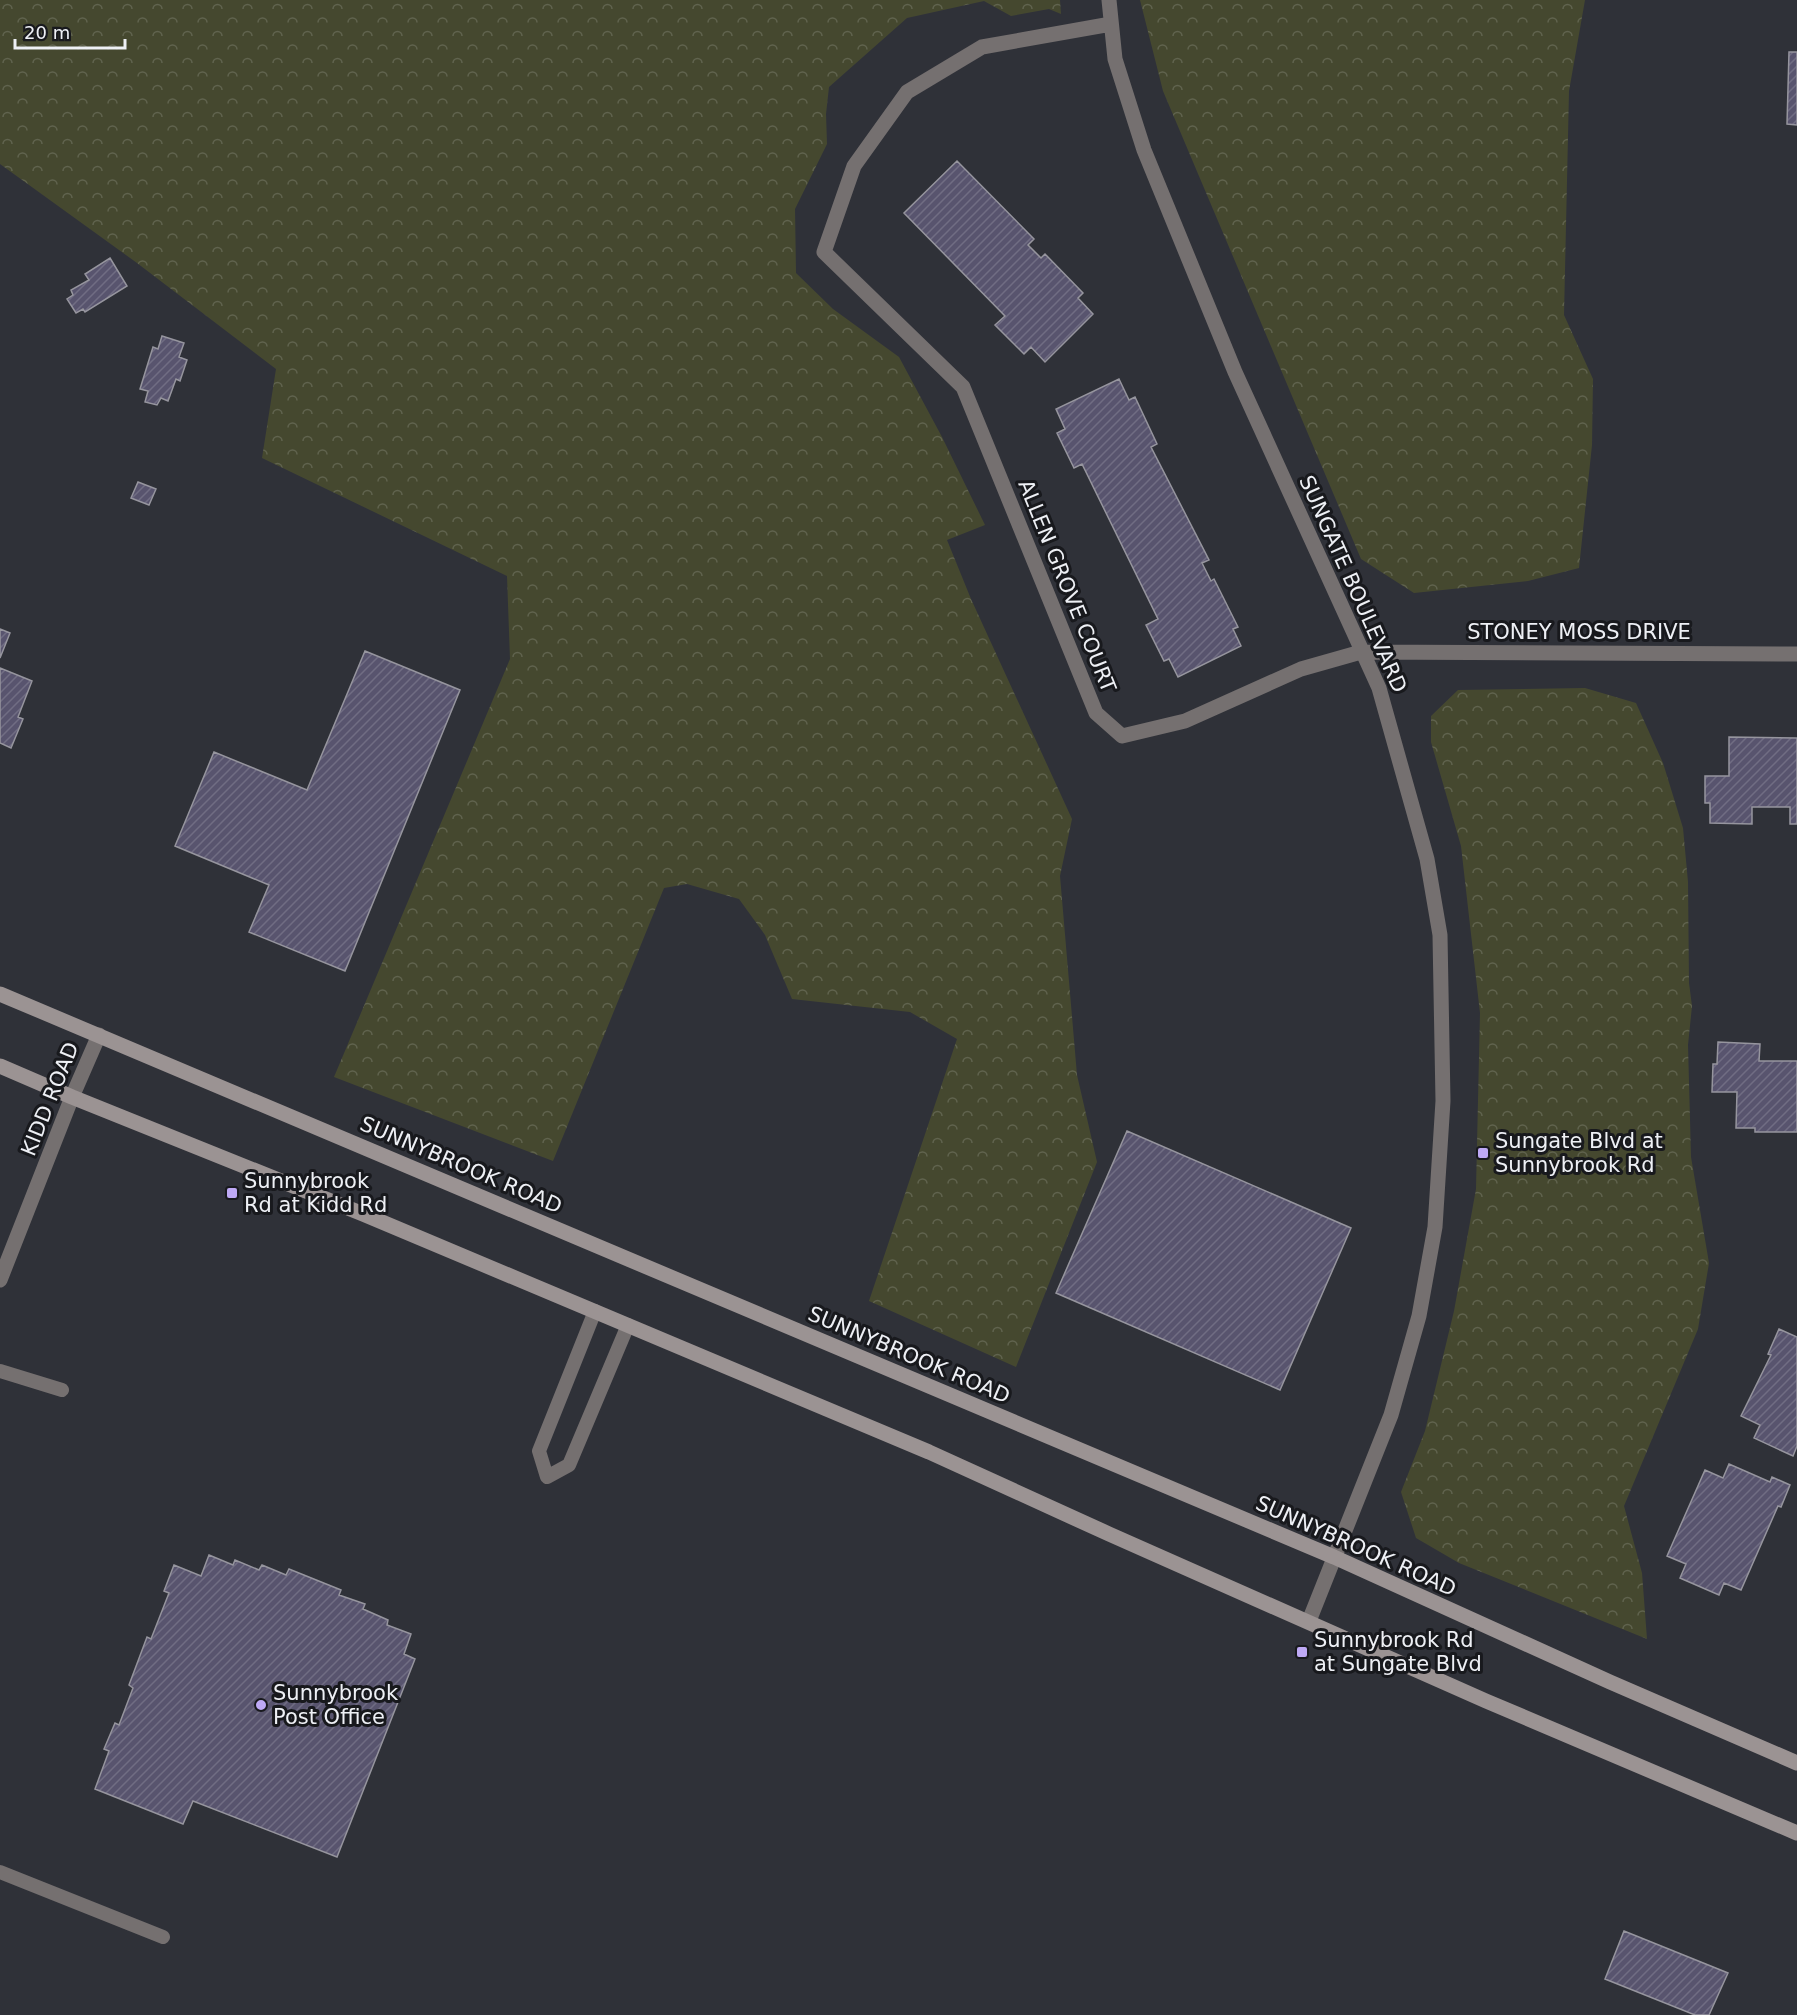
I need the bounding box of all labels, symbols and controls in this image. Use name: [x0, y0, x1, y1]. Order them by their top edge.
scale bar: [15, 12, 124, 50]
text: 20 m: [24, 22, 70, 43]
street label: SUNGATE BOULEVARD: [1294, 472, 1412, 696]
street label: ALLEN GROVE COURT: [1013, 476, 1121, 696]
street label: STONEY MOSS DRIVE: [1467, 620, 1691, 644]
street label: KIDD ROAD: [16, 1039, 84, 1159]
street label: SUNNYBROOK ROAD: [357, 1112, 565, 1218]
place label: Sungate Blvd at Sunnybrook Rd: [1495, 1129, 1663, 1177]
marker: Sungate Blvd at Sunnybrook Rd: [1476, 1146, 1490, 1160]
place label: Sunnybrook Rd at Kidd Rd: [244, 1169, 387, 1217]
marker: Sunnybrook Rd at Kidd Rd: [225, 1186, 239, 1200]
street label: SUNNYBROOK ROAD: [805, 1302, 1013, 1408]
street label: SUNNYBROOK ROAD: [1252, 1491, 1460, 1601]
place label: Sunnybrook Rd at Sungate Blvd: [1314, 1628, 1482, 1676]
marker: Sunnybrook Rd at Sungate Blvd: [1295, 1645, 1309, 1659]
place label: Sunnybrook Post Office: [273, 1681, 399, 1729]
marker: Sunnybrook Post Office: [254, 1698, 268, 1712]

